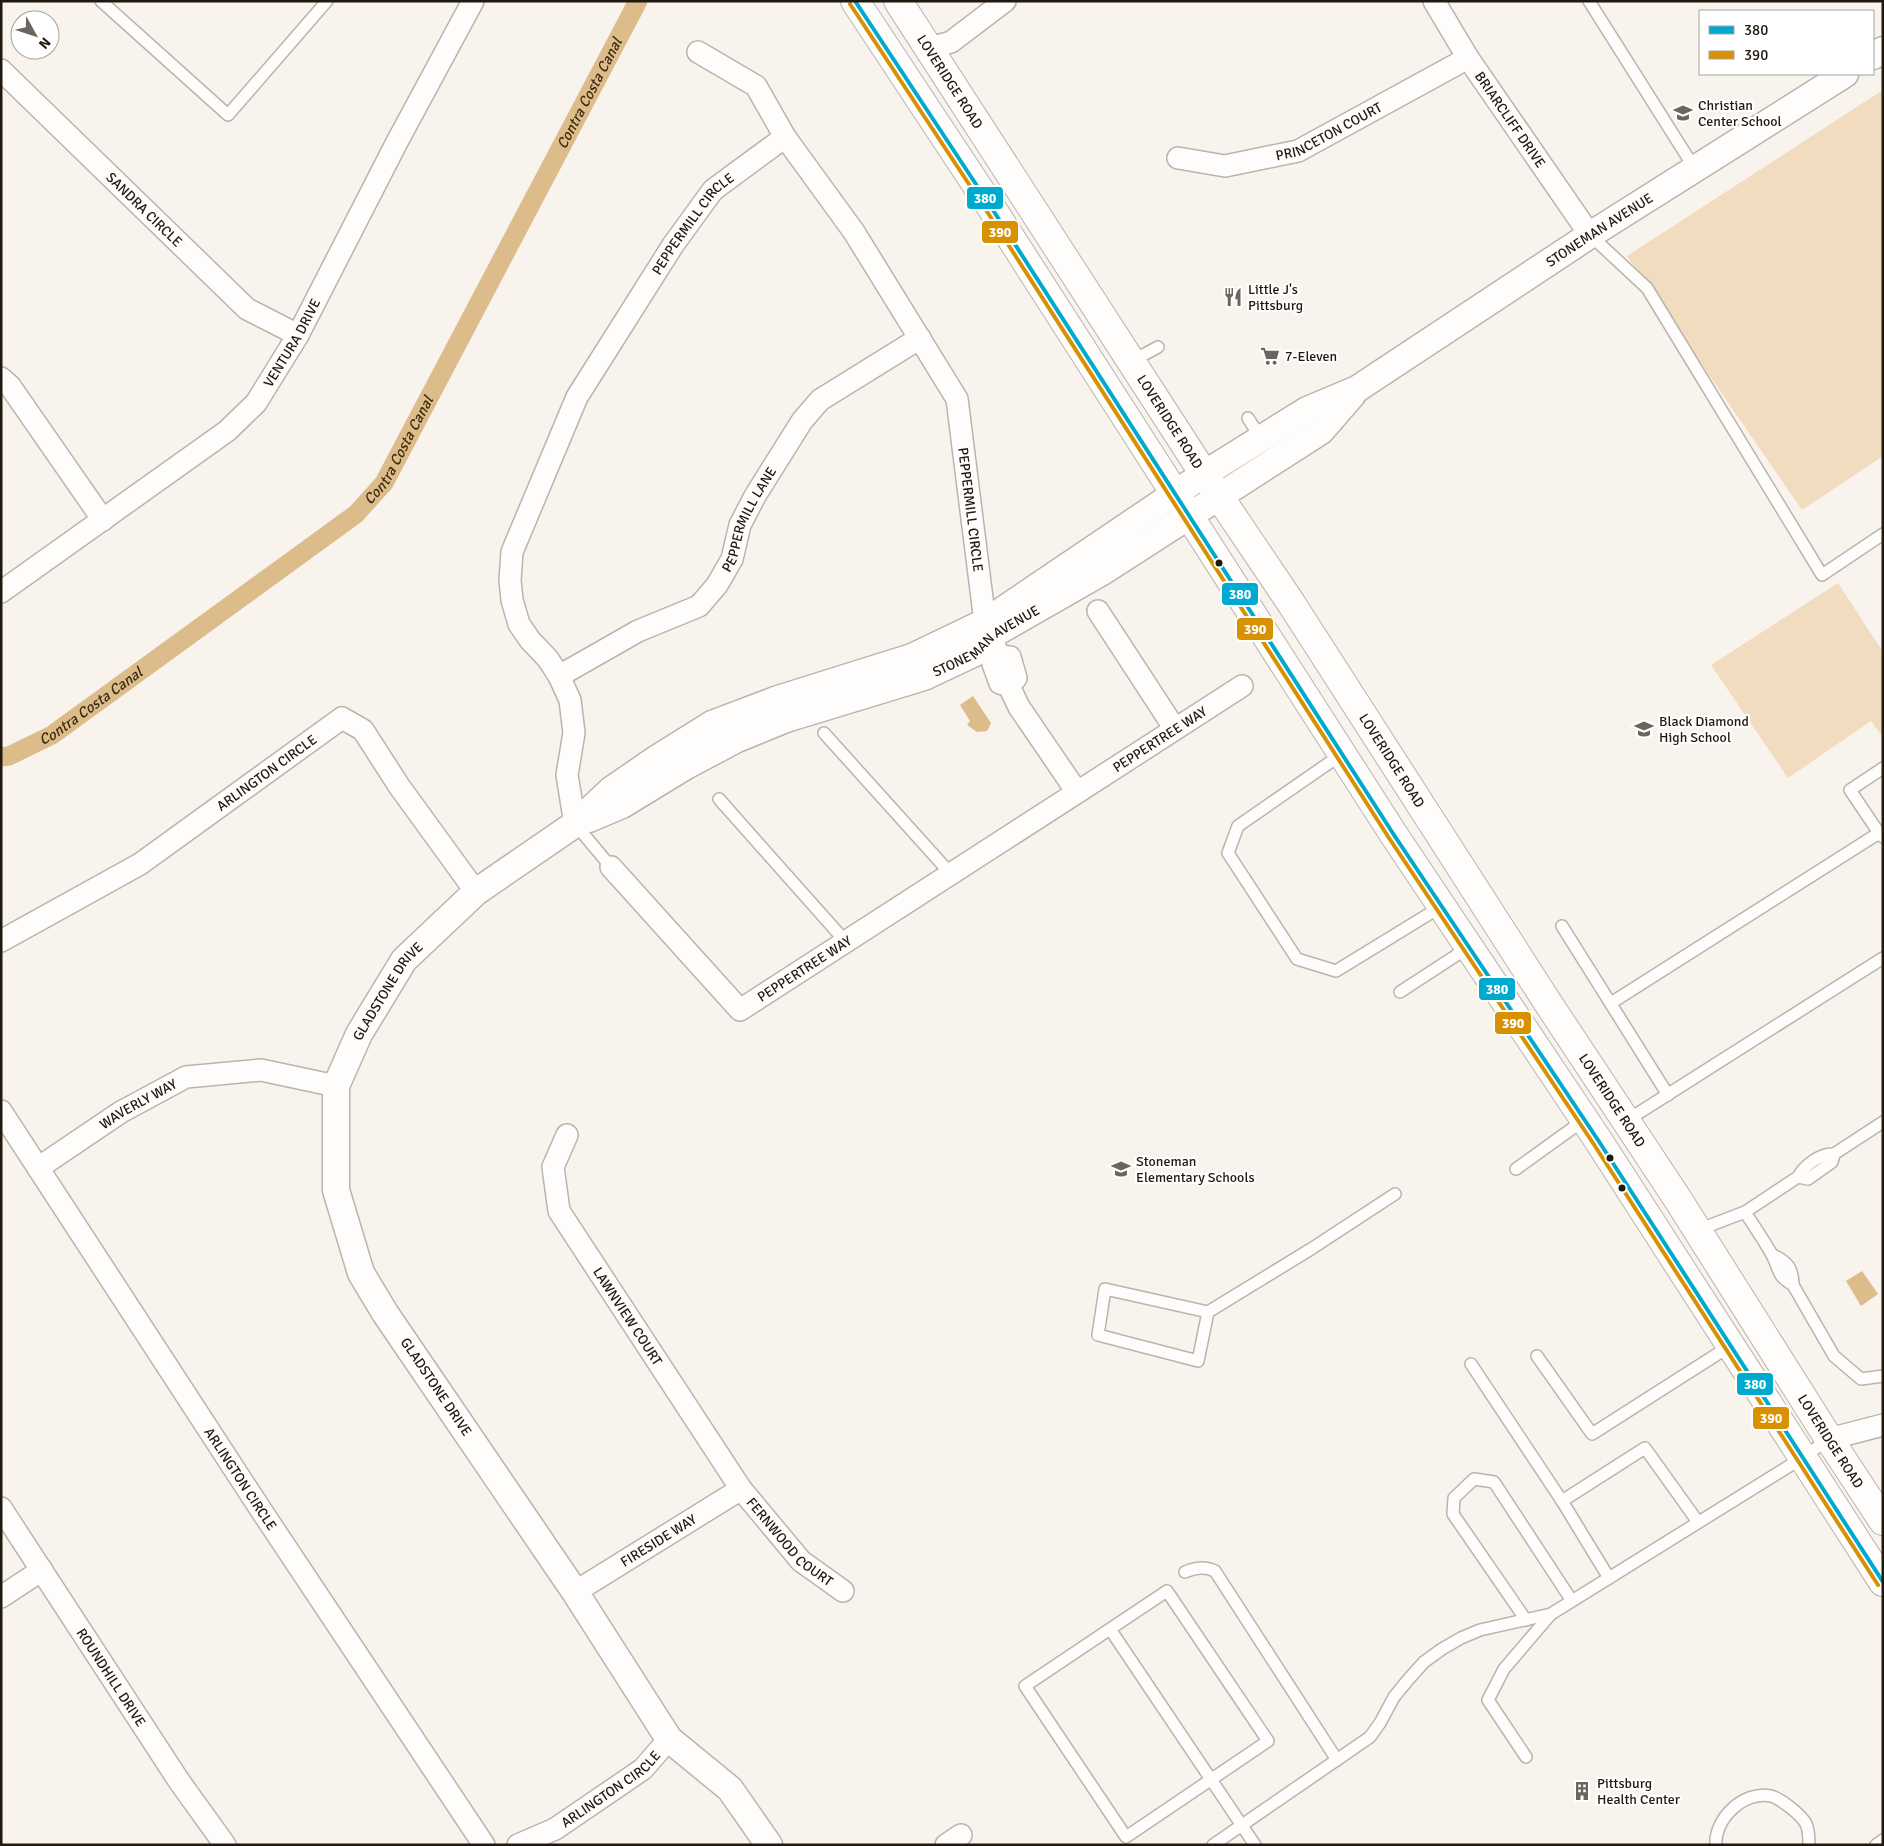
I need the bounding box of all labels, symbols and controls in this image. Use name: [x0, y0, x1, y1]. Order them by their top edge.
north arrow: [10, 10, 60, 60]
legend: [1699, 10, 1874, 75]
text: 380: [1744, 21, 1768, 39]
street label: LOVERIDGE ROAD: [914, 31, 987, 132]
water label: Contra Costa Canal: [553, 33, 627, 152]
text: N: [35, 34, 54, 52]
text: 390: [1744, 46, 1768, 64]
street label: BRIARCLIFF DRIVE: [1471, 68, 1549, 171]
place label: Christian Center School: [1698, 97, 1782, 130]
street label: PRINCETON COURT: [1274, 98, 1385, 164]
school or university icon: Christian Center School: [1672, 102, 1694, 124]
street label: SANDRA CIRCLE: [103, 169, 186, 250]
street label: PEPPERMILL CIRCLE: [648, 169, 737, 278]
line badge: 380: [966, 186, 1004, 210]
street label: STONEMAN AVENUE: [1543, 189, 1656, 270]
text: 380: [974, 190, 997, 207]
line badge: 390: [981, 220, 1019, 244]
text: 390: [989, 224, 1012, 241]
place label: Little J's Pittsburg: [1248, 281, 1303, 314]
restaurant icon: Little J's Pittsburg: [1222, 286, 1244, 308]
street label: VENTURA DRIVE: [260, 295, 324, 390]
supermarket icon: 7-Eleven: [1259, 345, 1281, 367]
place label: 7-Eleven: [1285, 348, 1337, 365]
street label: LOVERIDGE ROAD: [1134, 371, 1207, 472]
water label: Contra Costa Canal: [360, 392, 438, 508]
street label: PEPPERMILL CIRCLE: [955, 446, 987, 573]
street label: PEPPERMILL LANE: [718, 463, 780, 575]
unlabelled marker: [1214, 558, 1224, 568]
line badge: 380: [1221, 582, 1259, 606]
text: 380: [1229, 586, 1252, 603]
street label: STONEMAN AVENUE: [930, 601, 1042, 680]
line badge: 390: [1236, 617, 1274, 641]
text: 390: [1244, 621, 1267, 638]
water label: Contra Costa Canal: [36, 662, 147, 749]
street label: PEPPERTREE WAY: [1109, 703, 1210, 776]
street label: LOVERIDGE ROAD: [1356, 710, 1429, 811]
place label: Black Diamond High School: [1659, 713, 1749, 746]
school or university icon: Black Diamond High School: [1633, 718, 1655, 740]
street label: ARLINGTON CIRCLE: [213, 731, 320, 814]
street label: PEPPERTREE WAY: [754, 932, 854, 1005]
street label: GLADSTONE DRIVE: [349, 938, 426, 1043]
line badge: 380: [1478, 977, 1516, 1001]
text: 380: [1486, 981, 1509, 998]
line badge: 390: [1494, 1011, 1532, 1035]
text: 390: [1502, 1015, 1525, 1032]
street label: LOVERIDGE ROAD: [1575, 1050, 1649, 1150]
street label: WAVERLY WAY: [96, 1075, 180, 1133]
place label: Stoneman Elementary Schools: [1136, 1153, 1255, 1186]
unlabelled marker: [1605, 1153, 1615, 1163]
school or university icon: Stoneman Elementary Schools: [1110, 1158, 1132, 1180]
unlabelled marker: [1617, 1183, 1627, 1193]
street label: LAWNVIEW COURT: [590, 1264, 666, 1369]
street label: GLADSTONE DRIVE: [397, 1335, 475, 1439]
line badge: 380: [1736, 1372, 1774, 1396]
text: 380: [1744, 1376, 1767, 1393]
street label: LOVERIDGE ROAD: [1794, 1391, 1868, 1491]
line badge: 390: [1752, 1406, 1790, 1430]
text: 390: [1760, 1410, 1783, 1427]
street label: ARLINGTON CIRCLE: [201, 1424, 281, 1533]
street label: FERNWOOD COURT: [743, 1494, 837, 1590]
street label: FIRESIDE WAY: [617, 1510, 699, 1570]
street label: ROUNDHILL DRIVE: [73, 1625, 150, 1730]
street label: ARLINGTON CIRCLE: [558, 1747, 664, 1831]
place label: Pittsburg Health Center: [1597, 1775, 1681, 1808]
building icon: Pittsburg Health Center: [1571, 1780, 1593, 1802]

